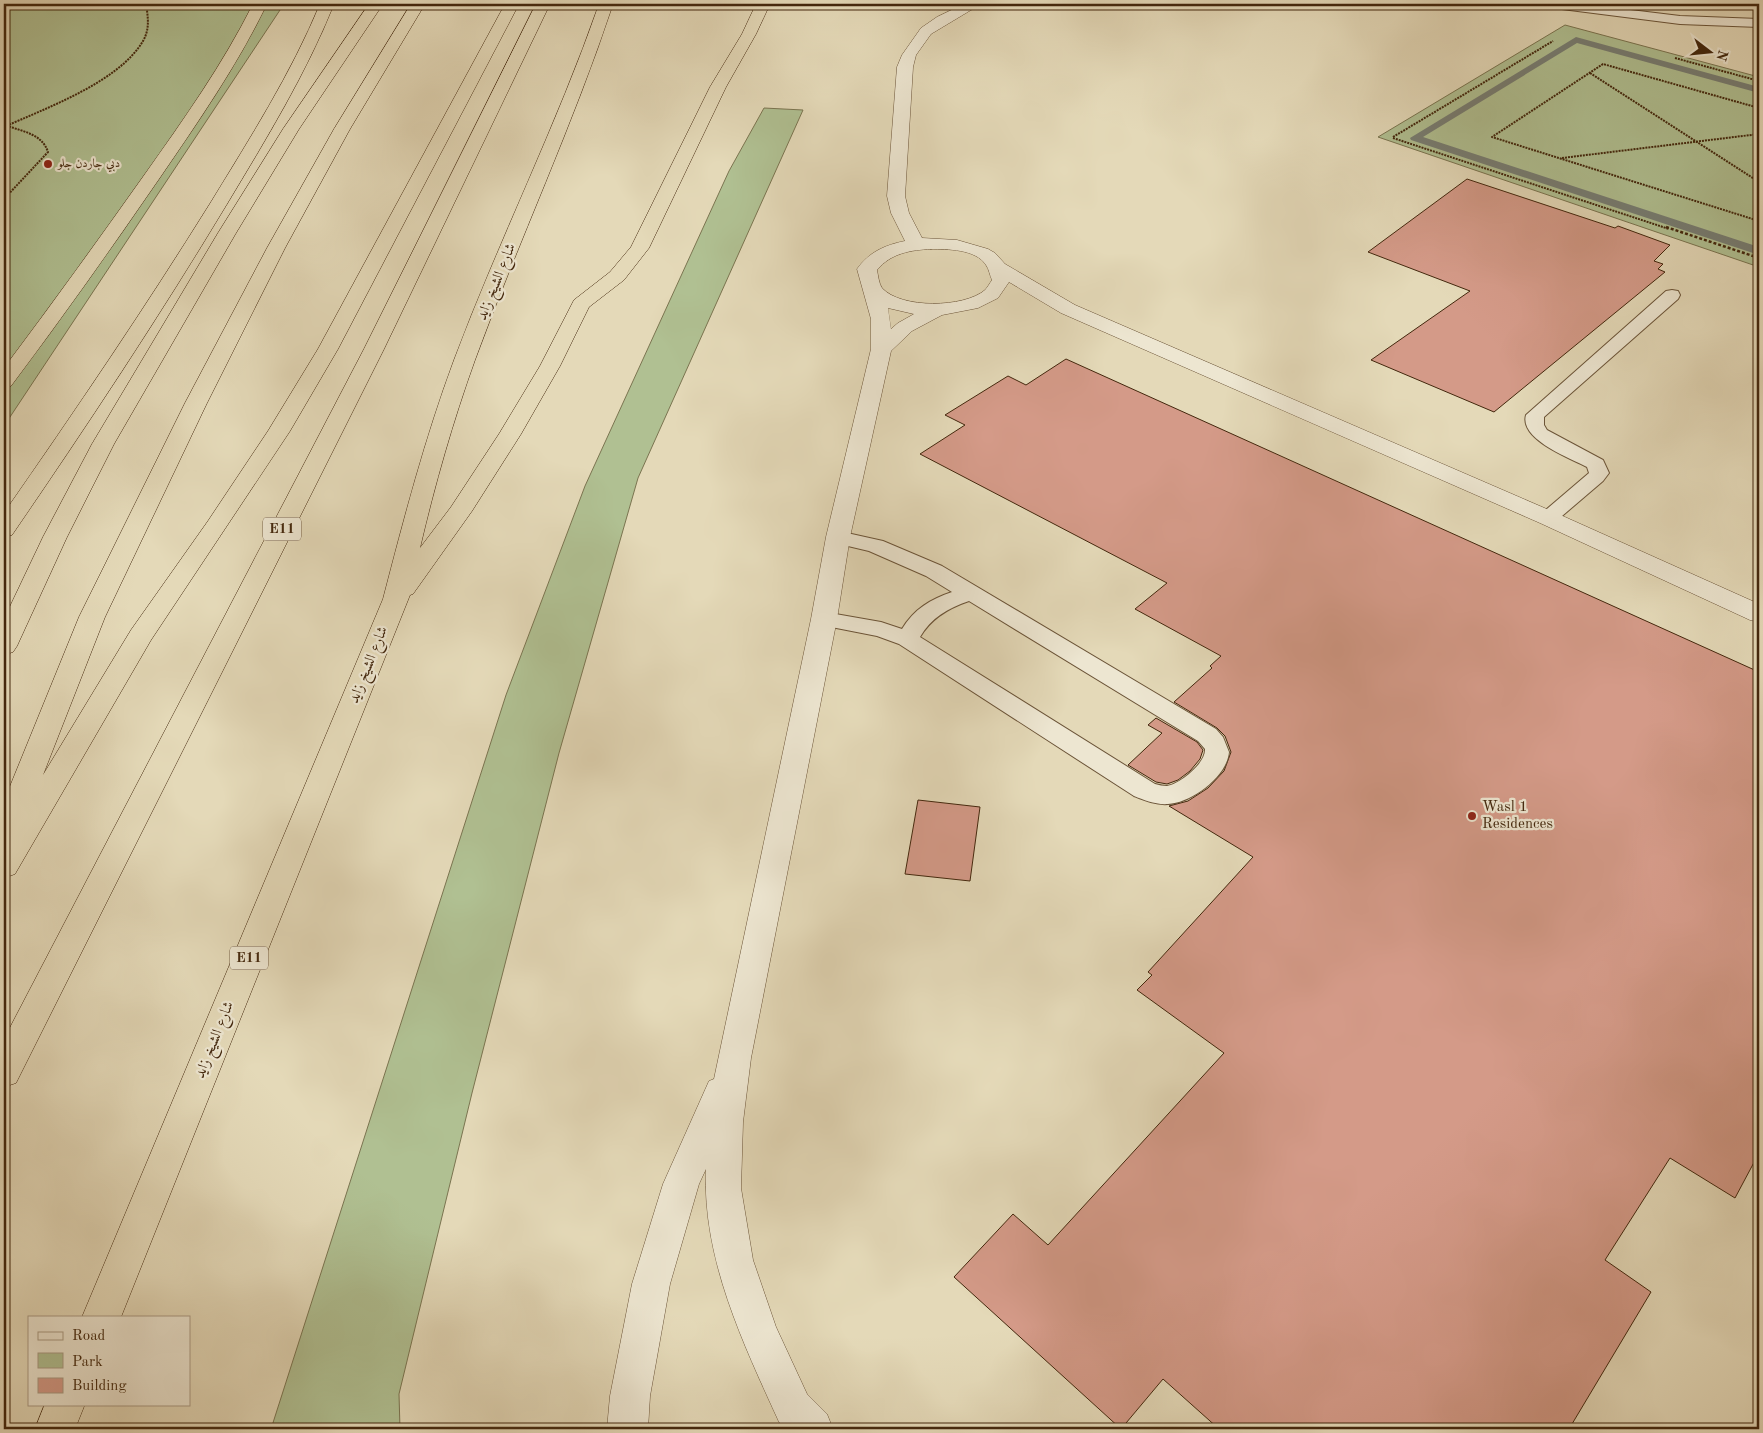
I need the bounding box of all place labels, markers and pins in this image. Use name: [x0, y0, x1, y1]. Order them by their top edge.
marker: دبي جاردن جلو: [42, 158, 54, 170]
place label: دبي جاردن جلو: [56, 158, 120, 173]
place label: Wasl 1 Residences: [1482, 800, 1553, 832]
marker: Wasl 1 Residences: [1466, 810, 1478, 822]

